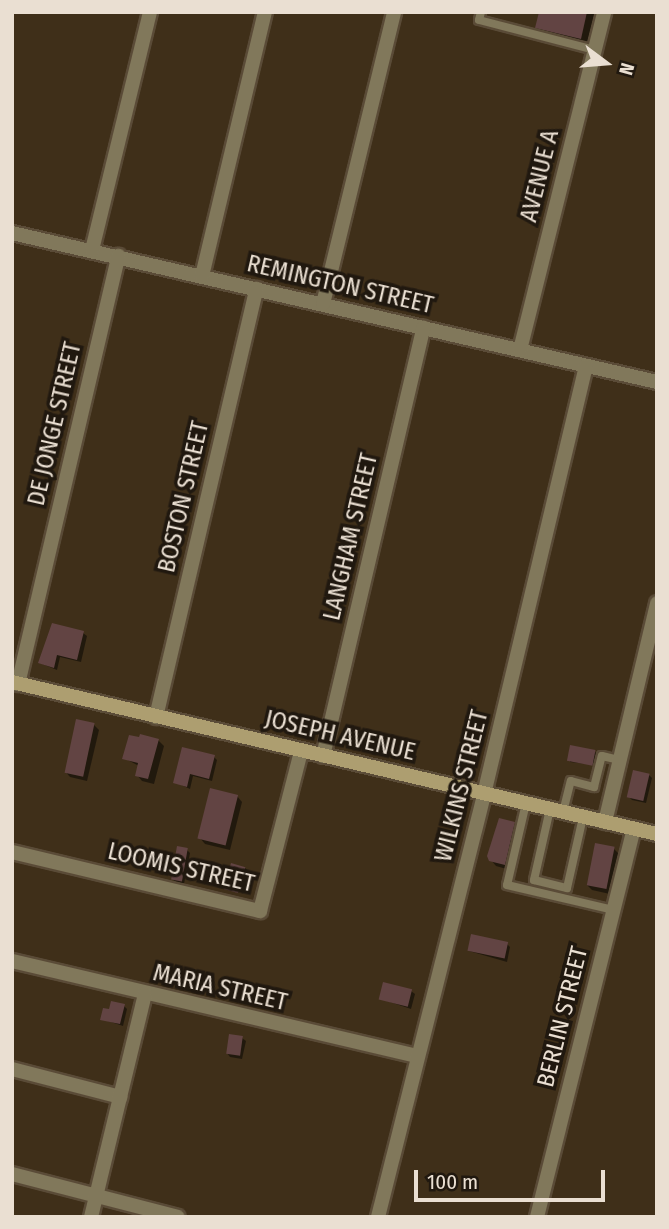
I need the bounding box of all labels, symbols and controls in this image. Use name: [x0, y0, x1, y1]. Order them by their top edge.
north arrow: [571, 28, 641, 98]
text: N: [614, 60, 639, 78]
street label: AVENUE A: [515, 127, 565, 225]
street label: REMINGTON STREET: [244, 250, 436, 320]
street label: DE JONGE STREET: [22, 339, 88, 509]
street label: BOSTON STREET: [153, 419, 215, 575]
street label: LANGHAM STREET: [318, 451, 384, 623]
street label: JOSEPH AVENUE: [262, 705, 418, 767]
street label: WILKINS STREET: [429, 707, 495, 865]
street label: LOOMIS STREET: [105, 837, 257, 899]
street label: BERLIN STREET: [532, 944, 594, 1090]
street label: MARIA STREET: [150, 959, 290, 1017]
scale bar: [417, 1156, 608, 1200]
text: 100 m: [427, 1169, 478, 1195]

